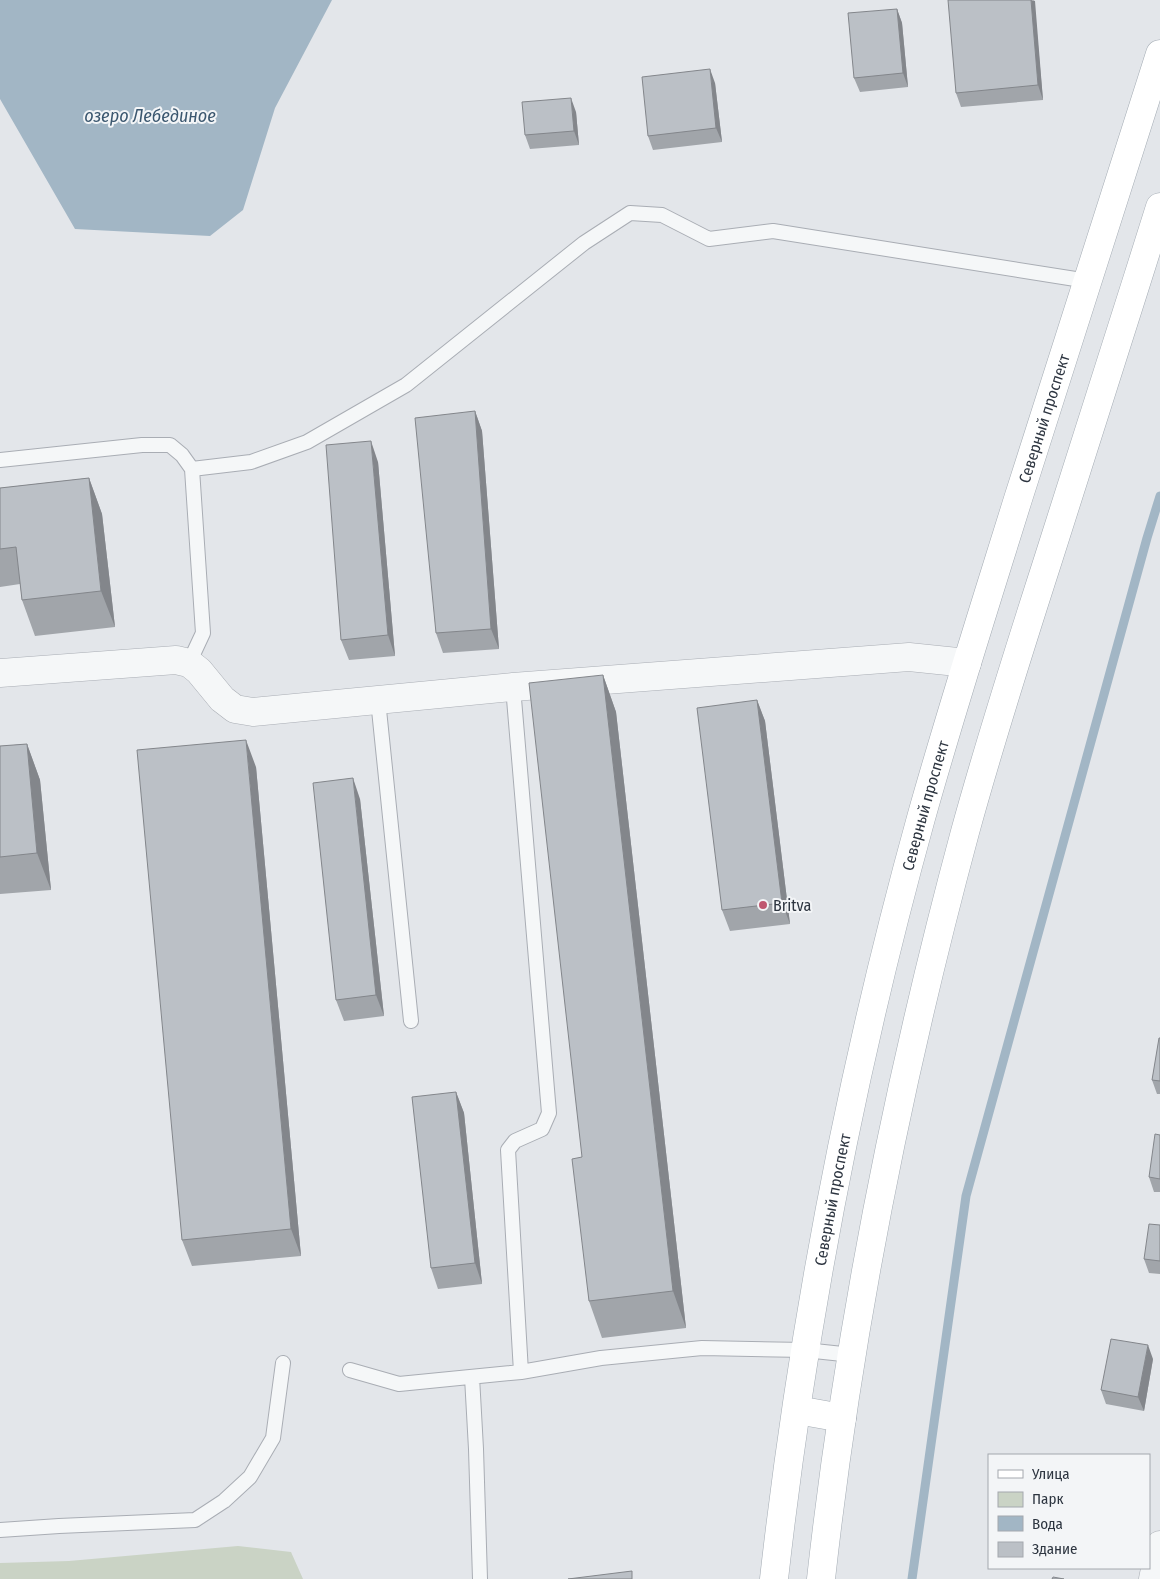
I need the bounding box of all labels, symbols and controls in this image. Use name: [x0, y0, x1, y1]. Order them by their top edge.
water label: озеро Лебединое: [84, 105, 216, 127]
street label: Северный проспект: [1014, 351, 1073, 485]
street label: Северный проспект: [898, 738, 953, 873]
place label: Britva: [773, 896, 811, 915]
marker: Britva: [757, 899, 769, 911]
street label: Северный проспект: [810, 1131, 854, 1267]
legend: [988, 1454, 1150, 1569]
text: Улица: [1031, 1465, 1070, 1483]
text: Парк: [1032, 1490, 1063, 1508]
text: Вода: [1032, 1515, 1063, 1533]
text: Здание: [1032, 1540, 1078, 1558]

